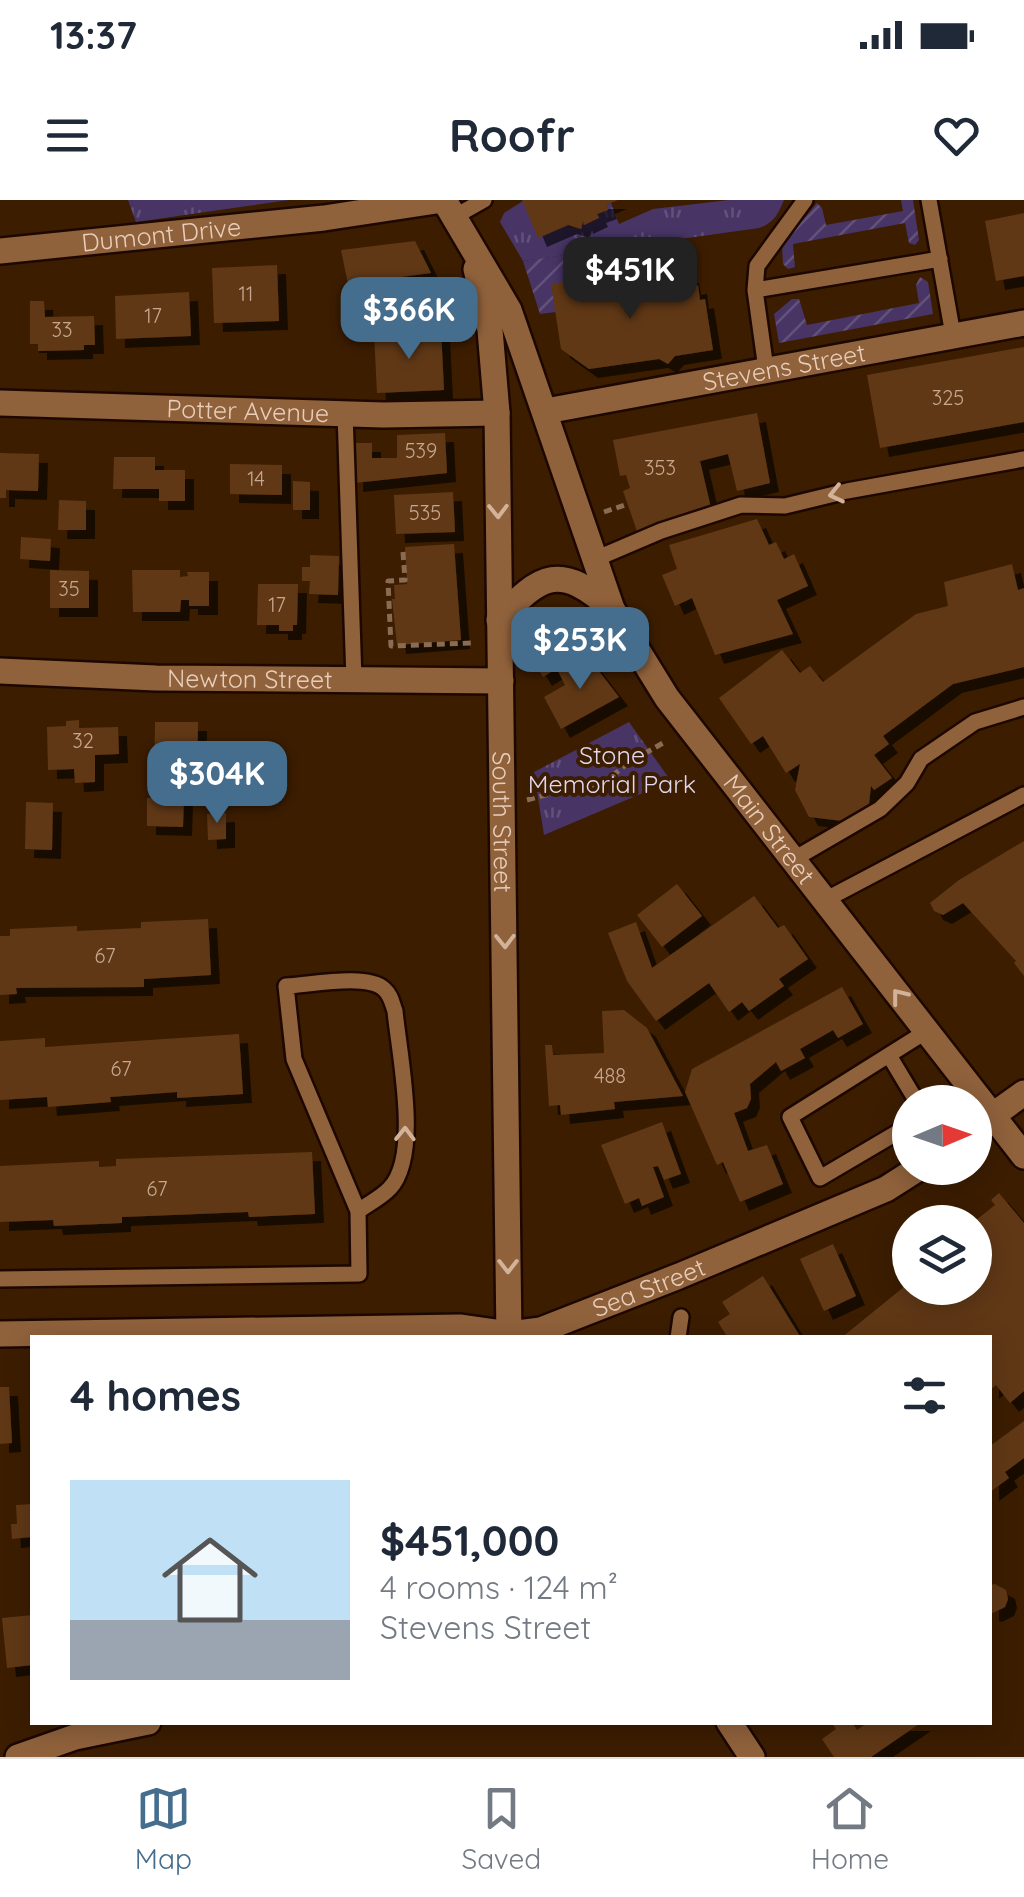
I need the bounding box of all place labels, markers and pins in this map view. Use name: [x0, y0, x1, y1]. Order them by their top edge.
pin: $451K: [560, 237, 700, 322]
pin: $366K: [339, 277, 479, 362]
pin: $253K: [510, 607, 650, 692]
pin: $304K: [147, 741, 287, 826]

